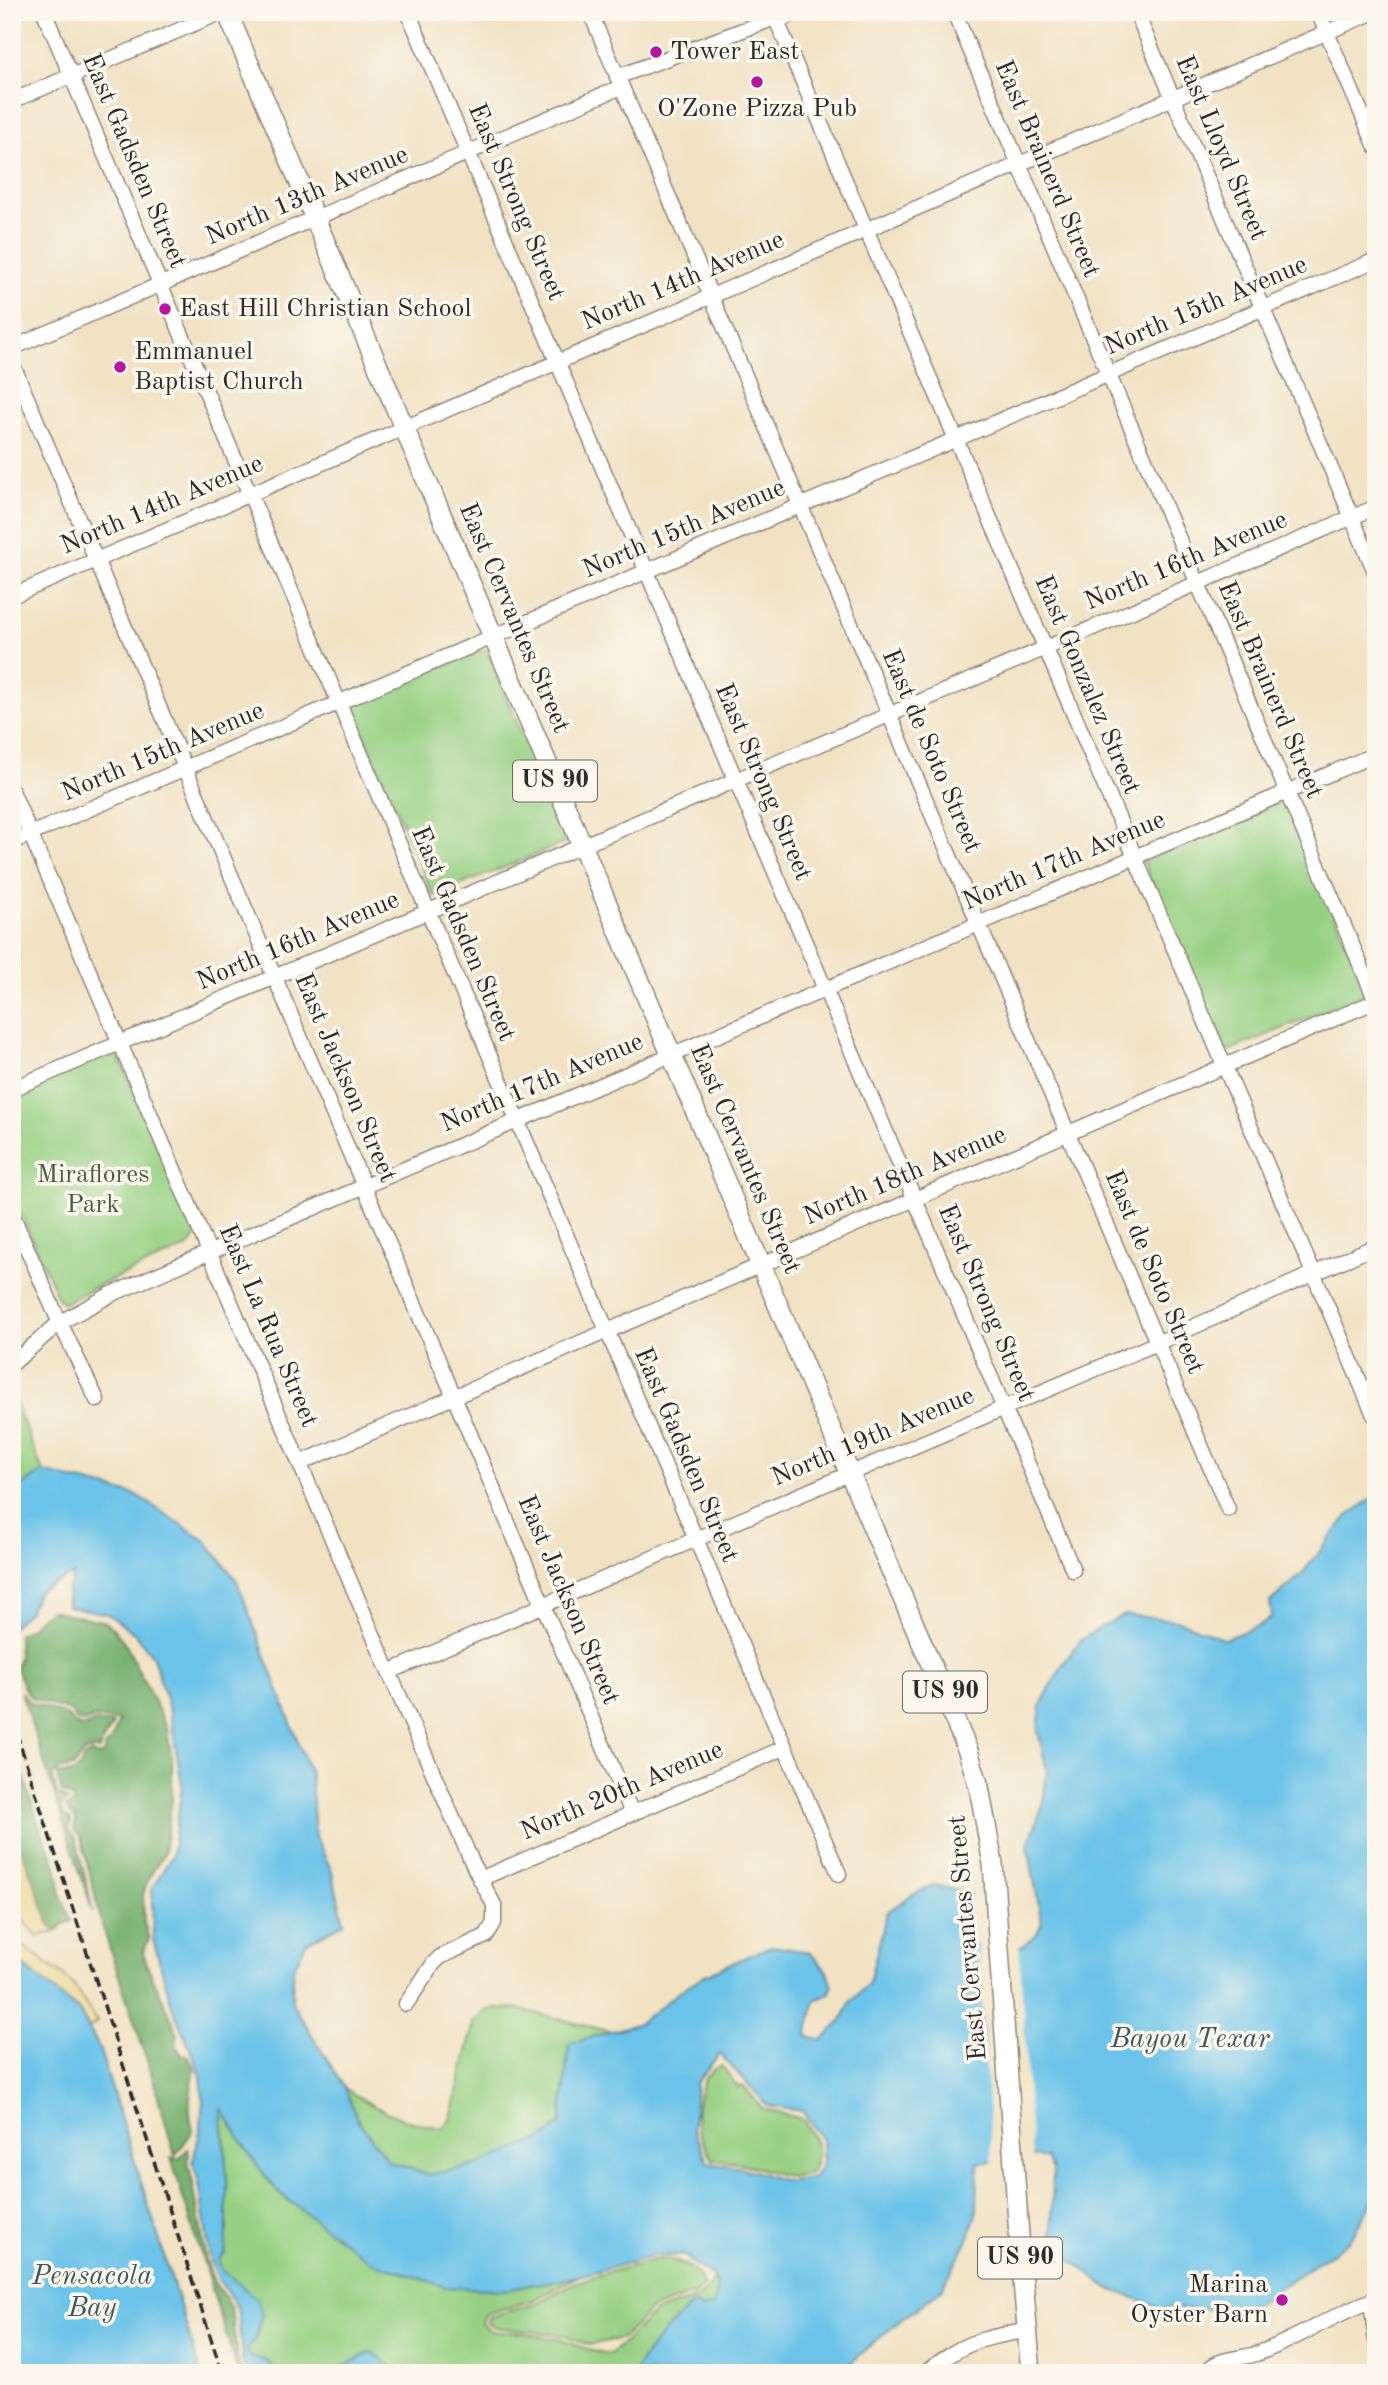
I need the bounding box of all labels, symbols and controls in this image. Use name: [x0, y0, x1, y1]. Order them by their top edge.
place label: Tower East: [670, 39, 799, 65]
marker: Tower East: [648, 44, 664, 60]
street label: East Gadsden Street: [77, 50, 191, 272]
street label: East Lloyd Street: [1170, 52, 1272, 244]
street label: East Brainerd Street: [989, 57, 1105, 281]
marker: O'Zone Pizza Pub: [749, 74, 765, 90]
place label: O'Zone Pizza Pub: [657, 96, 857, 122]
street label: East Strong Street: [463, 100, 569, 304]
street label: North 13th Avenue: [202, 142, 412, 250]
street label: North 14th Avenue: [578, 227, 788, 335]
street label: North 15th Avenue: [1101, 252, 1311, 360]
place label: East Hill Christian School: [179, 296, 472, 322]
marker: East Hill Christian School: [157, 301, 173, 317]
place label: Emmanuel Baptist Church: [134, 339, 304, 395]
marker: Emmanuel Baptist Church: [112, 359, 128, 375]
street label: North 14th Avenue: [57, 451, 267, 559]
street label: North 15th Avenue: [579, 475, 789, 583]
street label: East Cervantes Street: [454, 499, 574, 737]
street label: North 16th Avenue: [1081, 507, 1291, 615]
street label: East Gonzalez Street: [1029, 572, 1145, 798]
street label: East Brainerd Street: [1212, 578, 1328, 802]
street label: East de Soto Street: [876, 645, 986, 857]
street label: East Strong Street: [710, 680, 816, 884]
street label: North 15th Avenue: [58, 698, 268, 806]
road number: US 90: [513, 760, 597, 802]
street label: North 17th Avenue: [959, 807, 1169, 915]
street label: East Gadsden Street: [406, 823, 520, 1045]
street label: North 16th Avenue: [193, 887, 403, 995]
street label: East Jackson Street: [289, 970, 401, 1186]
street label: North 17th Avenue: [437, 1029, 647, 1137]
street label: East Cervantes Street: [685, 1040, 805, 1278]
street label: North 18th Avenue: [800, 1122, 1010, 1230]
park label: Miraflores Park: [37, 1162, 149, 1218]
street label: East de Soto Street: [1099, 1166, 1209, 1378]
street label: East Strong Street: [933, 1201, 1039, 1405]
street label: East La Rua Street: [214, 1221, 322, 1431]
street label: East Gadsden Street: [629, 1344, 743, 1566]
street label: North 19th Avenue: [768, 1383, 978, 1491]
street label: East Jackson Street: [512, 1492, 624, 1708]
road number: US 90: [903, 1672, 987, 1712]
street label: North 20th Avenue: [517, 1737, 727, 1845]
street label: East Cervantes Street: [944, 1814, 992, 2062]
water label: Bayou Texar: [1109, 2026, 1271, 2054]
road number: US 90: [978, 2238, 1062, 2278]
water label: Pensacola Bay: [31, 2263, 152, 2323]
place label: Marina Oyster Barn: [1130, 2272, 1268, 2328]
marker: Marina Oyster Barn: [1274, 2292, 1290, 2308]

